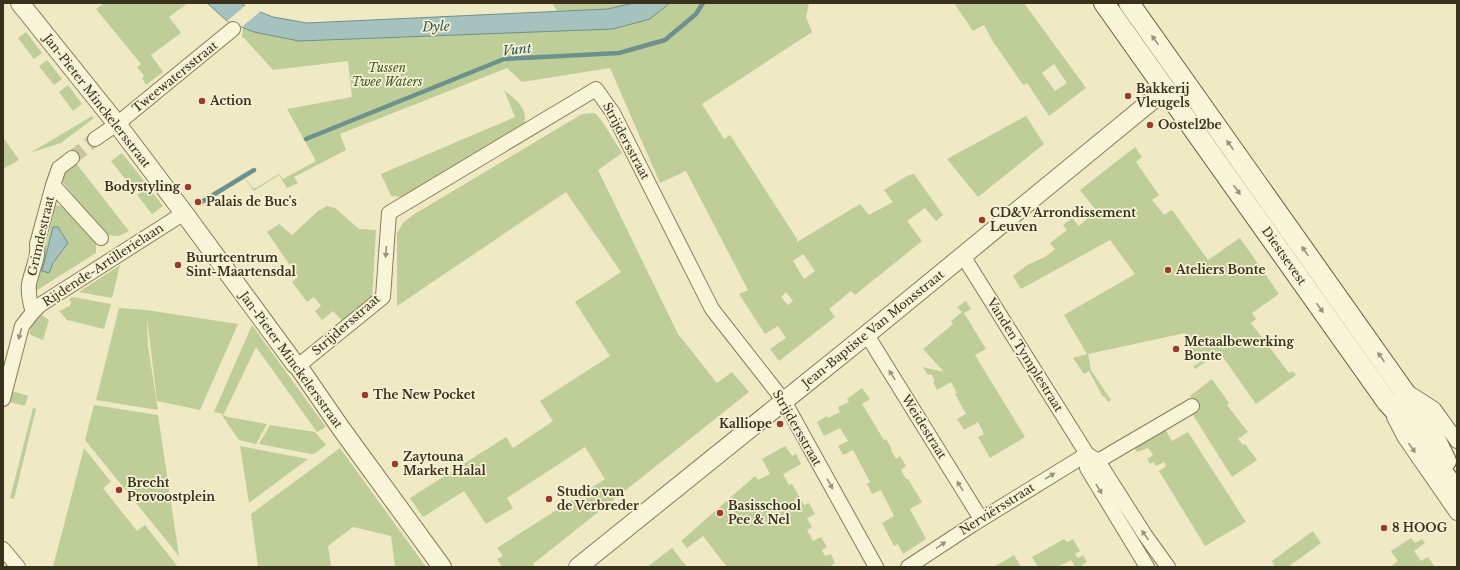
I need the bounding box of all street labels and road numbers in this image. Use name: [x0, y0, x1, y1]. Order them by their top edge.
street label: Jan-Pieter Minckelersstraat: [39, 29, 154, 171]
street label: Tweewatersstraat: [129, 37, 221, 116]
street label: Strijdersstraat: [600, 100, 653, 182]
street label: Grimdestraat: [24, 194, 57, 277]
street label: Rijdende-Artillerielaan: [39, 220, 166, 309]
street label: Diestsevest: [1259, 224, 1310, 288]
street label: Jean-Baptiste Van Monsstraat: [797, 266, 947, 392]
street label: Jan-Pieter Minckelersstraat: [236, 287, 346, 431]
street label: Strijdersstraat: [309, 291, 383, 358]
street label: Vanden Tymplestraat: [984, 294, 1067, 415]
street label: Strijdersstraat: [770, 387, 826, 469]
street label: Weidestraat: [898, 391, 950, 462]
street label: Nerviërsstraat: [956, 479, 1038, 538]

